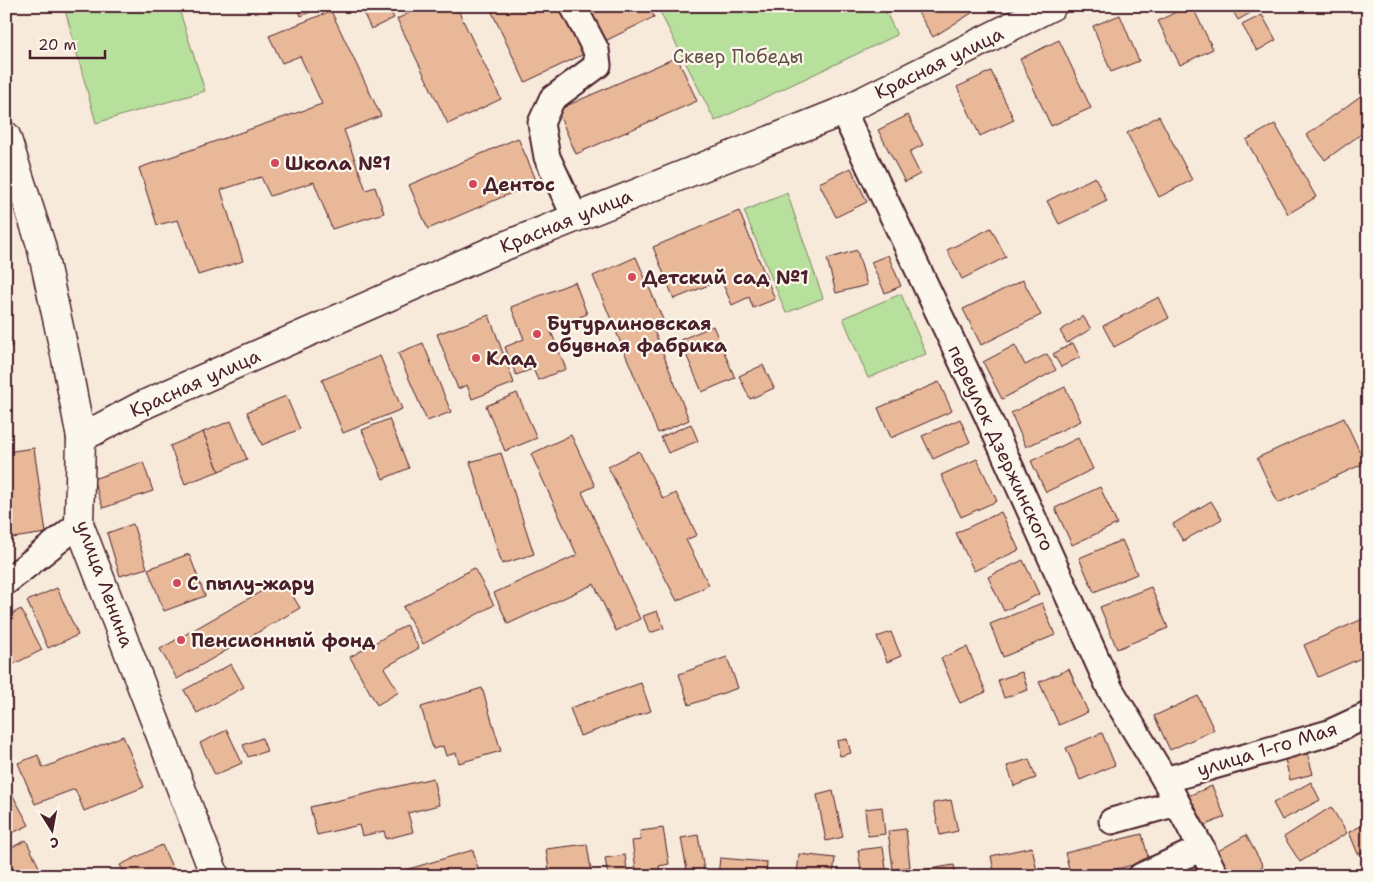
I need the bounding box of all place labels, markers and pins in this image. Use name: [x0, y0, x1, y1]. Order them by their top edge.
place label: Школа №1: [285, 151, 391, 176]
marker: Школа №1: [269, 157, 281, 169]
place label: Дентос: [483, 172, 555, 197]
marker: Дентос: [467, 178, 479, 190]
place label: Детский сад №1: [642, 265, 809, 290]
marker: Детский сад №1: [626, 271, 638, 283]
place label: Бутурлиновская обувная фабрика: [547, 311, 727, 358]
marker: Бутурлиновская обувная фабрика: [531, 328, 543, 340]
place label: Клад: [486, 346, 538, 371]
marker: Клад: [470, 352, 482, 364]
place label: С пылу-жару: [187, 571, 315, 596]
marker: С пылу-жару: [171, 577, 183, 589]
place label: Пенсионный фонд: [191, 628, 376, 653]
marker: Пенсионный фонд: [175, 634, 187, 646]

